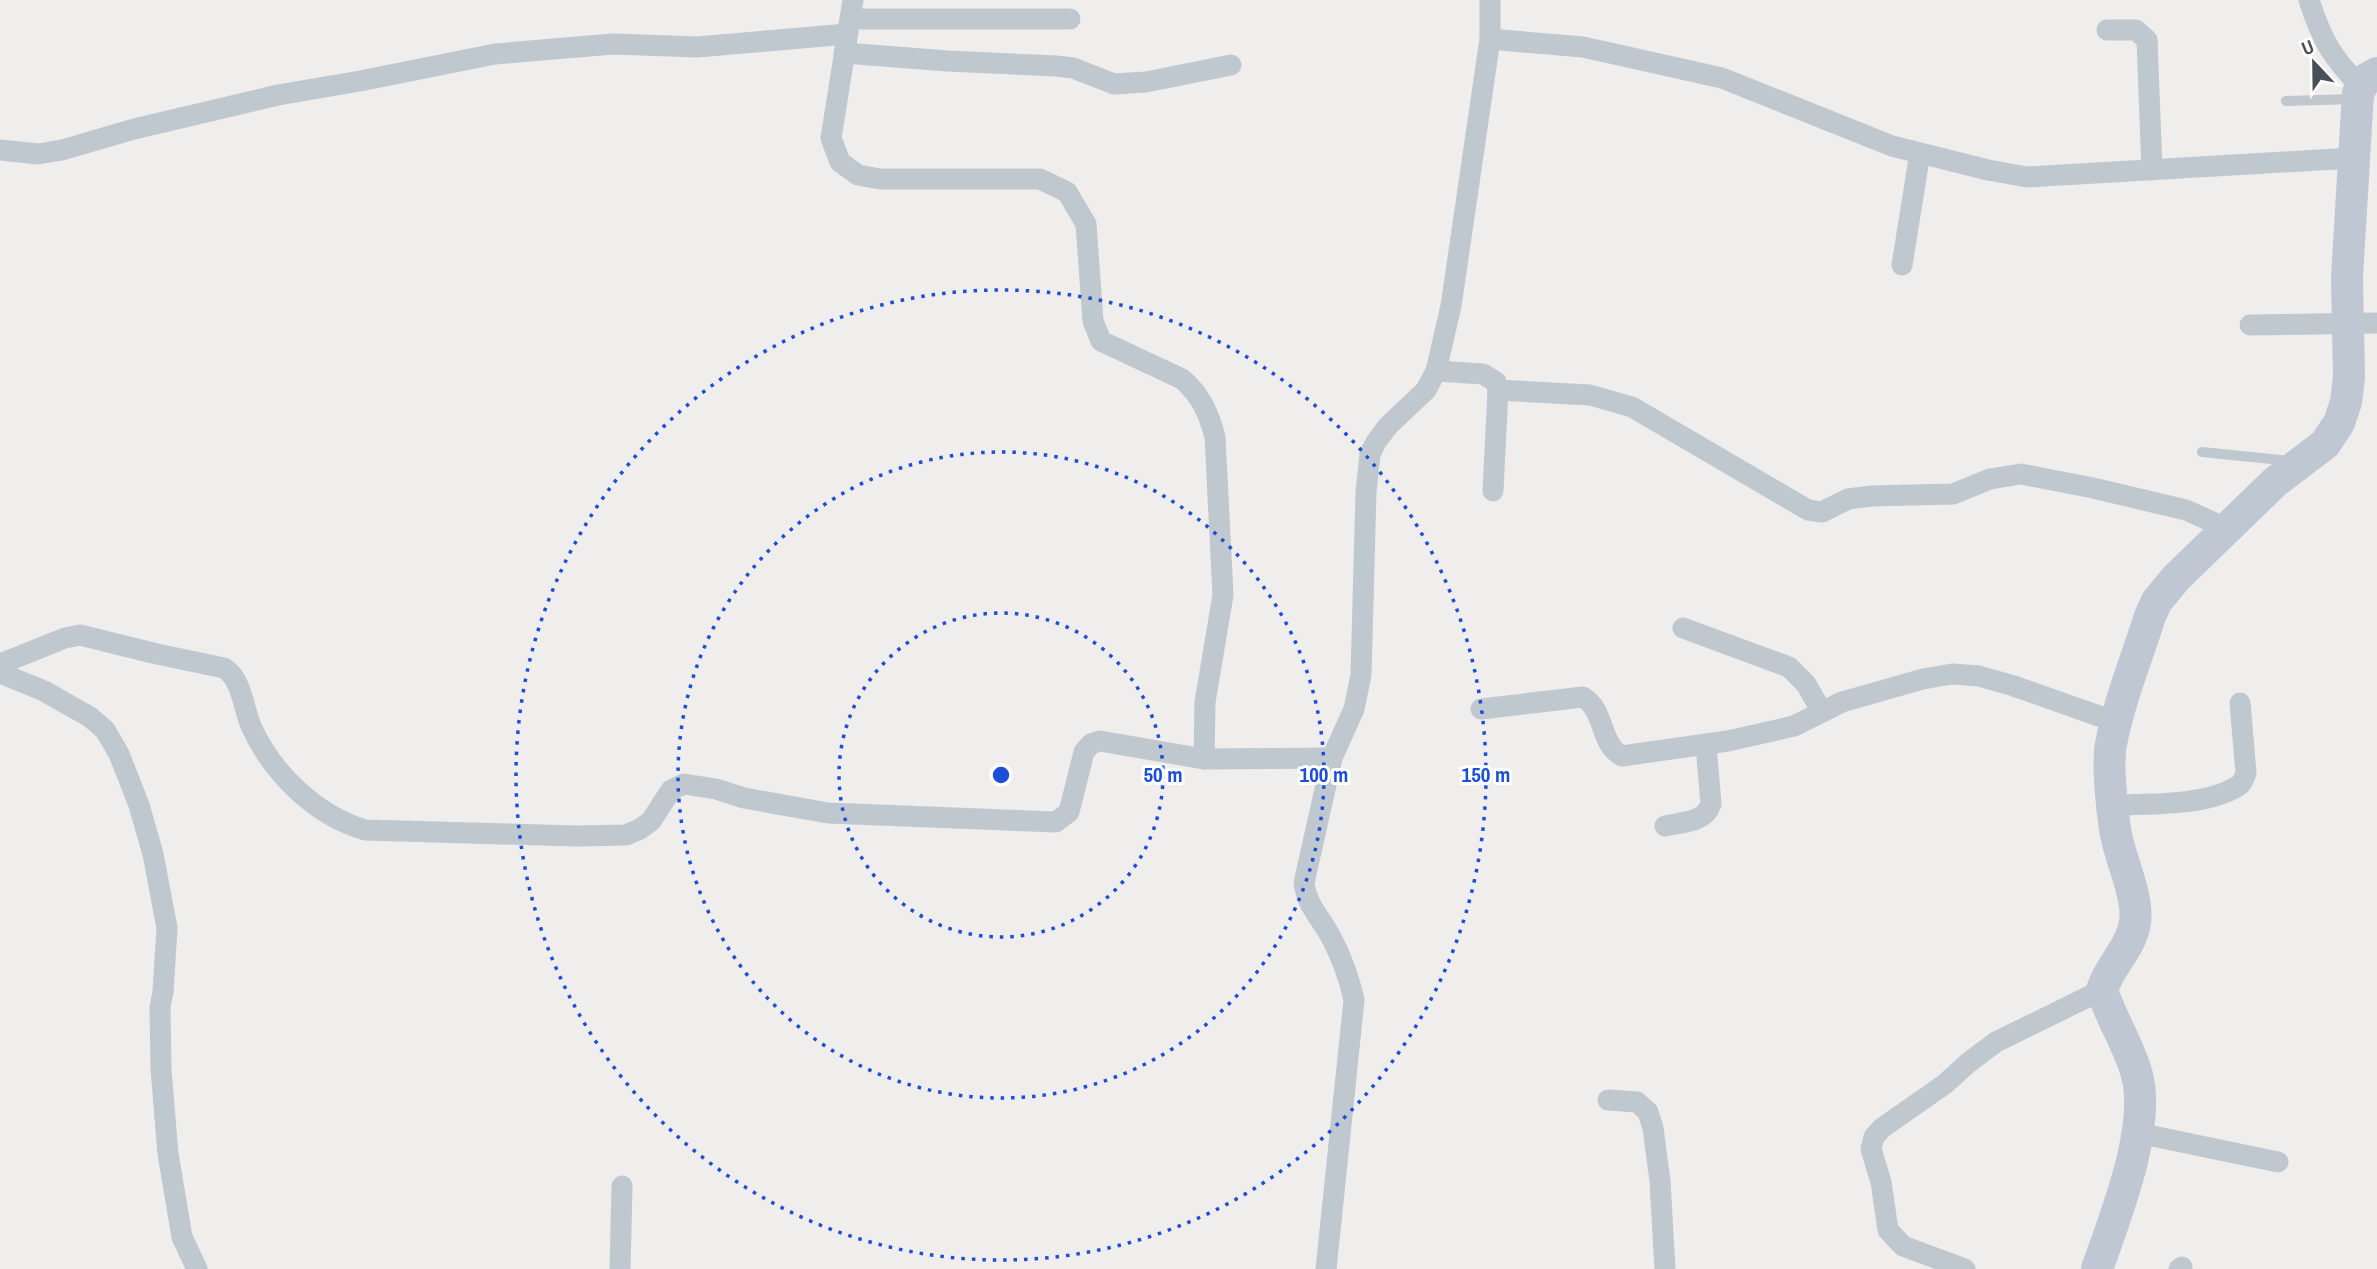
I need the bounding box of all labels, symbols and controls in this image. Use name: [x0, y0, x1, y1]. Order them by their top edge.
north arrow: [2279, 28, 2349, 98]
text: U: [2298, 33, 2318, 61]
text: 50 m: [1143, 760, 1183, 789]
text: 100 m: [1300, 760, 1348, 789]
text: 150 m: [1462, 760, 1510, 789]
centre of rings: [989, 763, 1013, 787]

